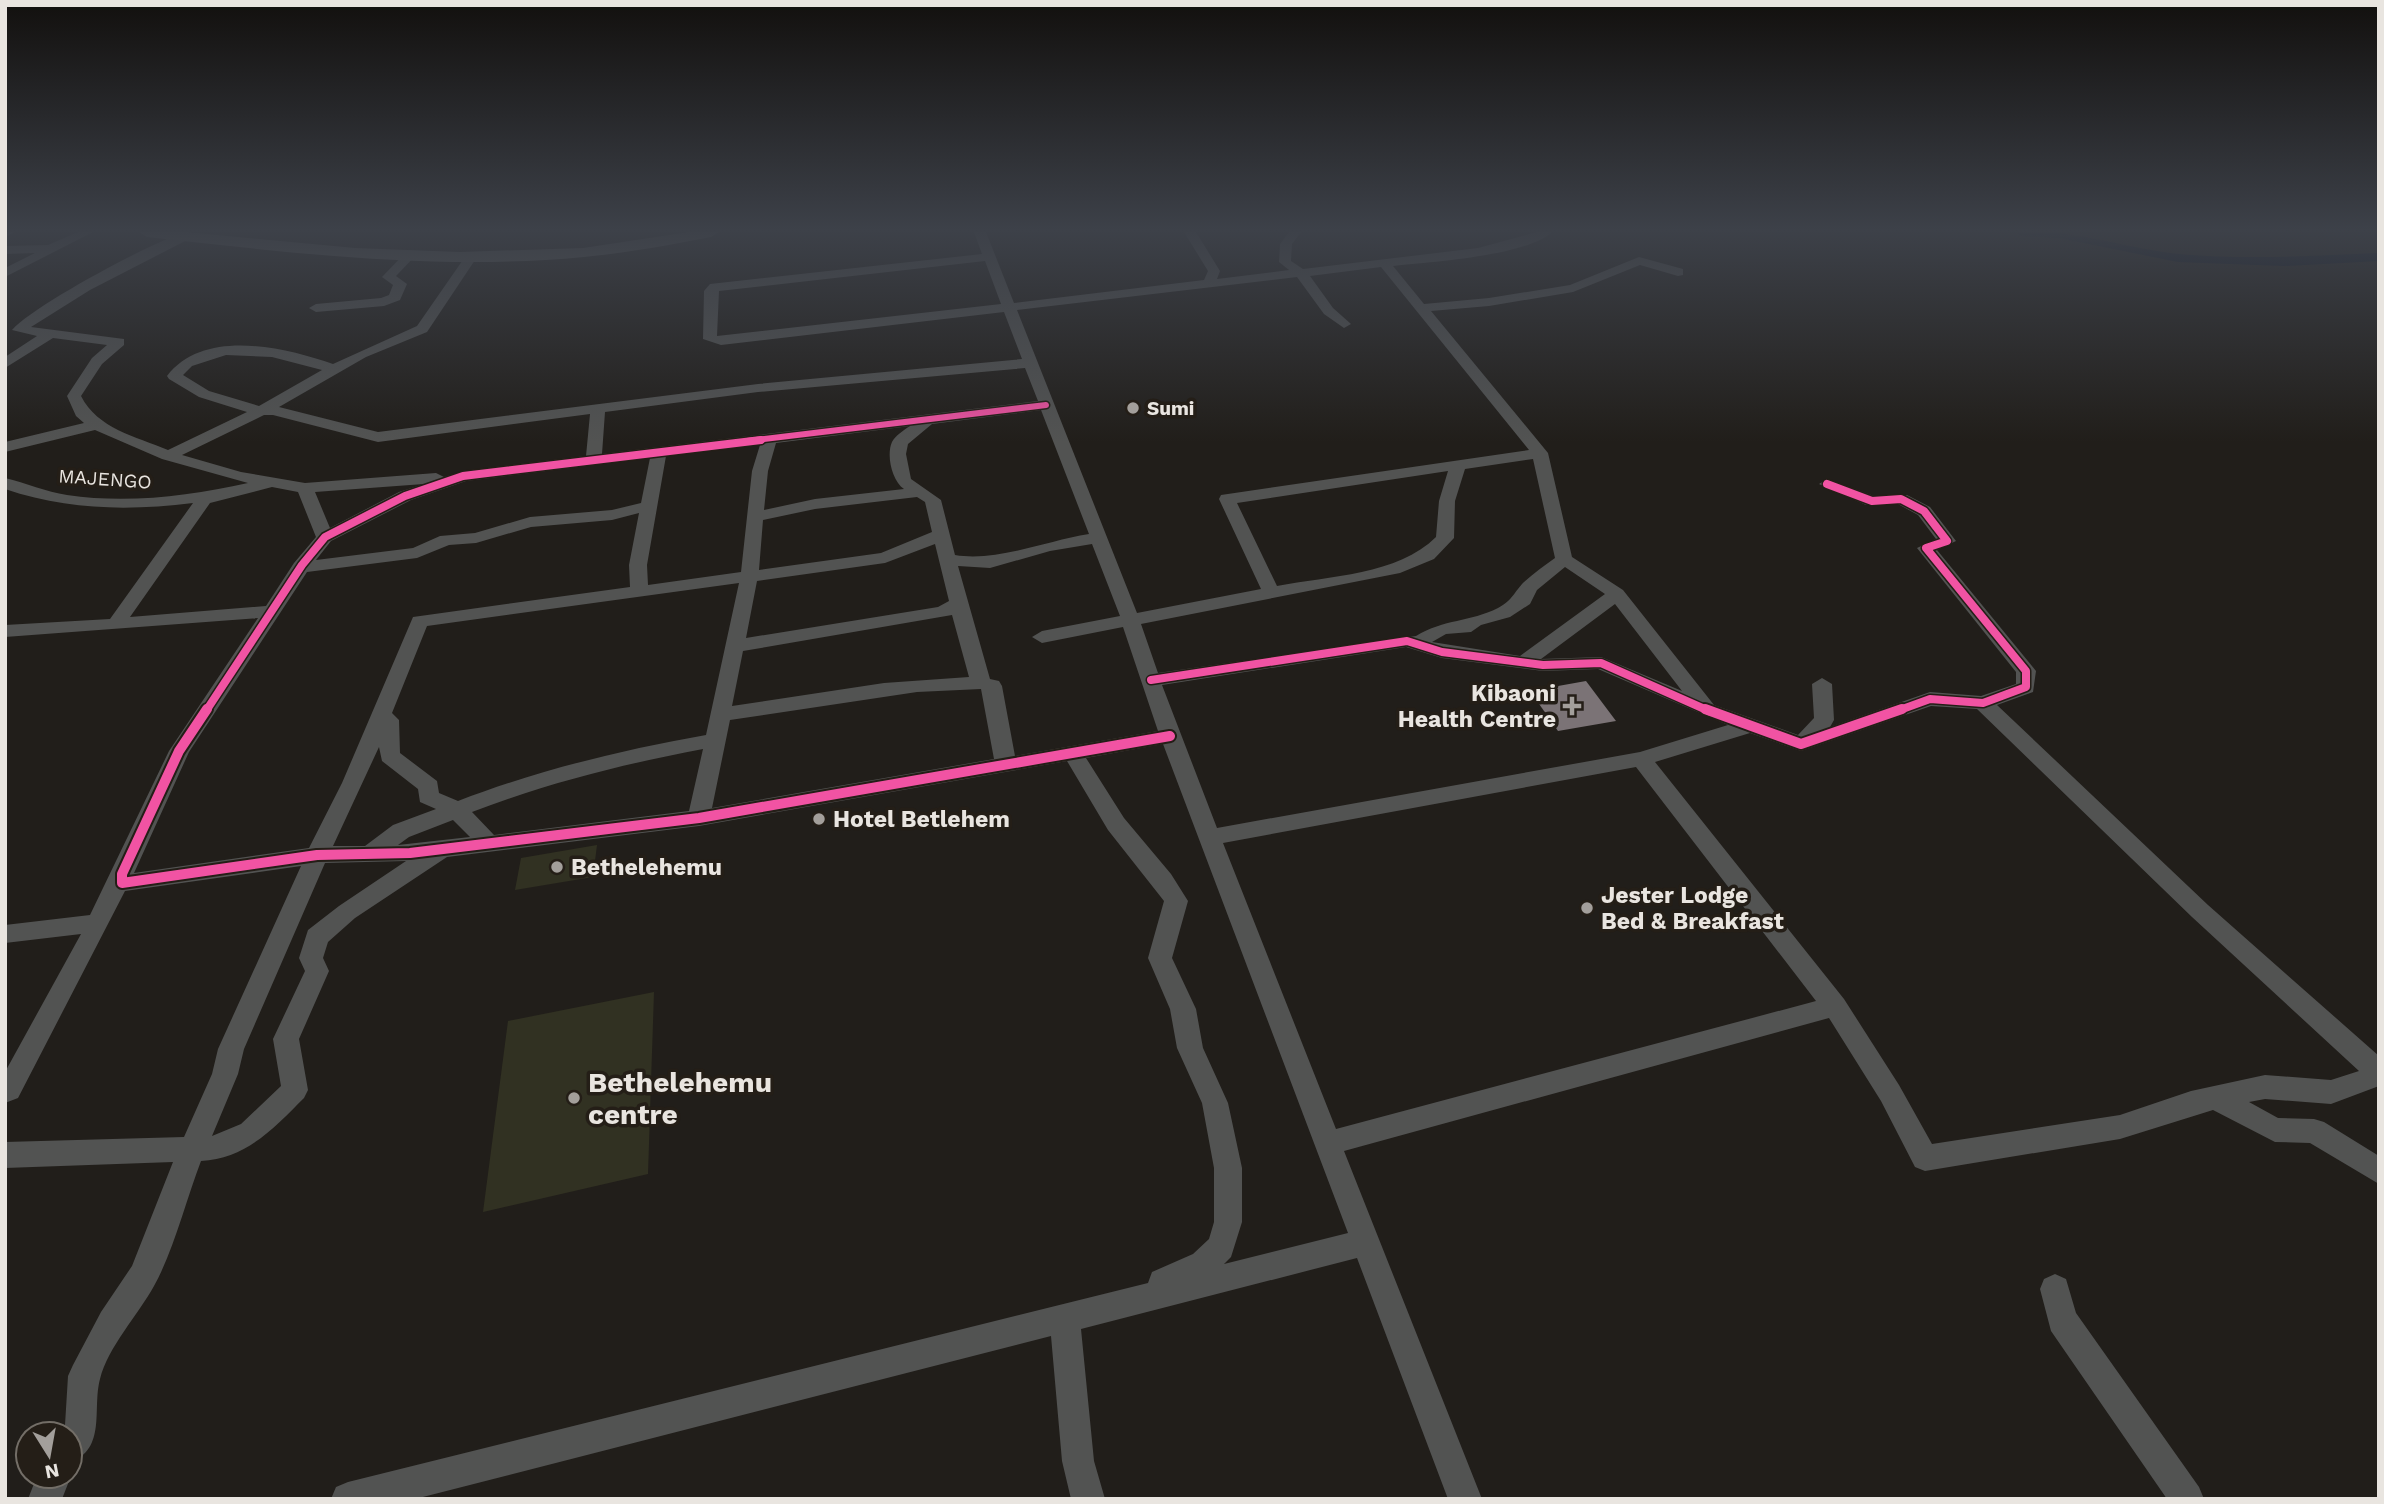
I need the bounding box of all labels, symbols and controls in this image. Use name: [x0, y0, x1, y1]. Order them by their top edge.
place label: Sumi: [1147, 397, 1194, 420]
marker: Sumi: [1125, 400, 1141, 416]
street label: MAJENGO: [58, 464, 152, 494]
place label: Kibaoni Health Centre: [1398, 680, 1556, 733]
marker: Kibaoni Health Centre: [1562, 696, 1582, 716]
place label: Hotel Betlehem: [833, 806, 1010, 833]
marker: Hotel Betlehem: [811, 811, 827, 827]
place label: Bethelehemu: [571, 854, 722, 881]
marker: Bethelehemu: [549, 859, 565, 875]
place label: Jester Lodge Bed & Breakfast: [1601, 882, 1784, 935]
marker: Jester Lodge Bed & Breakfast: [1579, 900, 1595, 916]
place label: Bethelehemu centre: [588, 1066, 772, 1131]
marker: Bethelehemu centre: [566, 1090, 582, 1106]
north arrow: [14, 1420, 84, 1490]
text: N: [43, 1459, 61, 1484]

